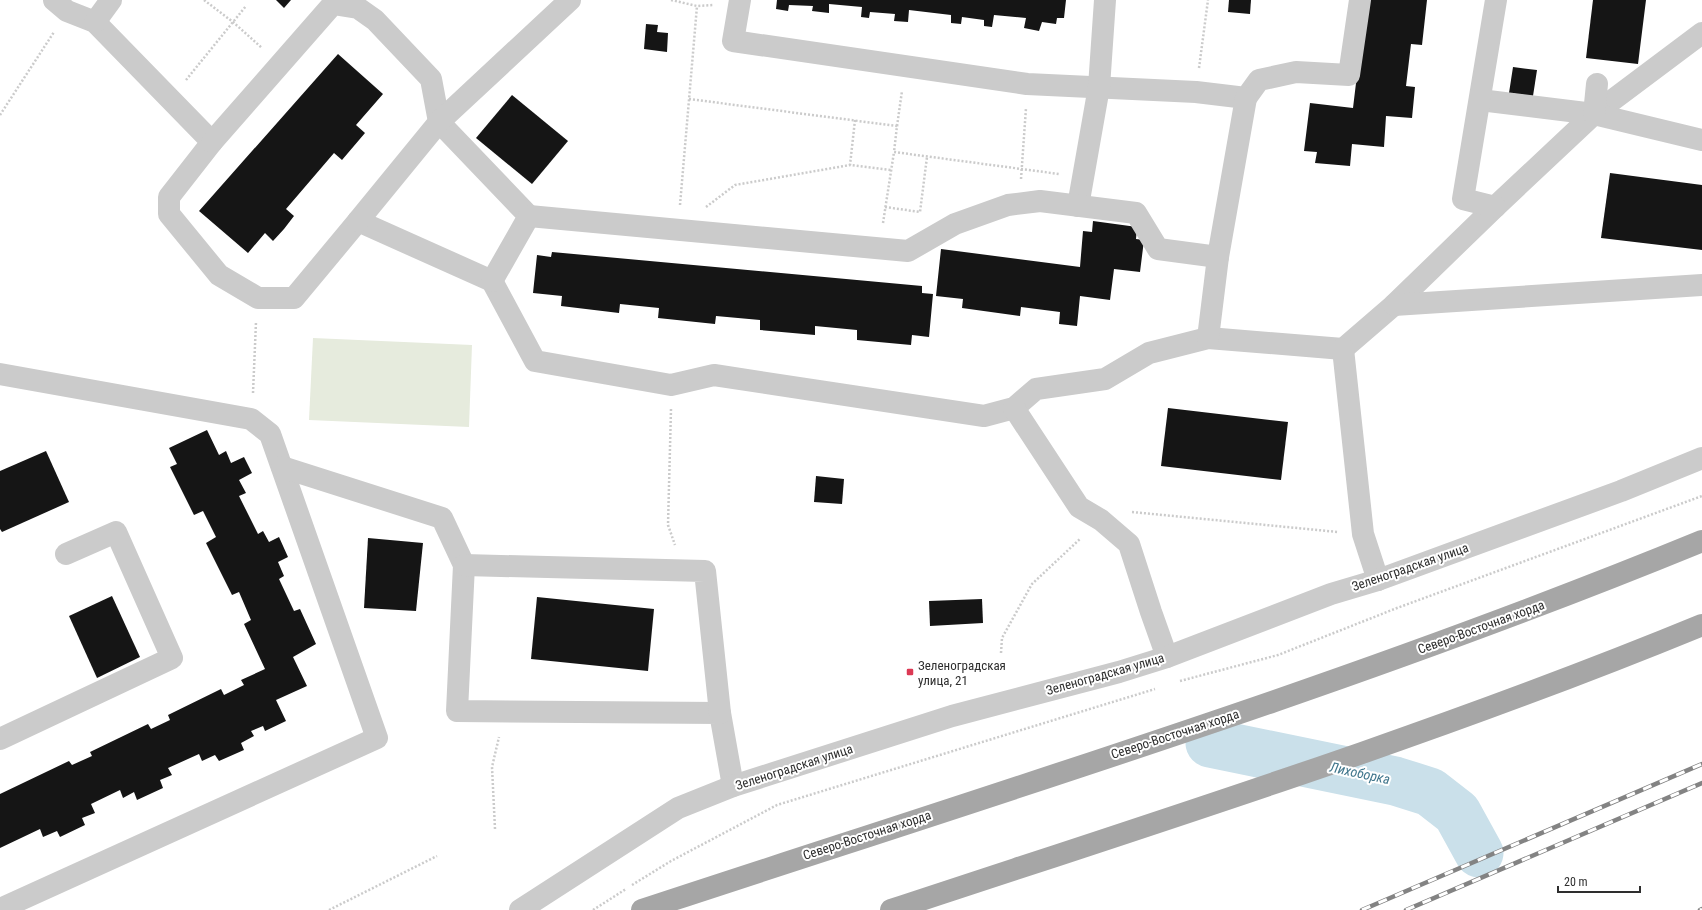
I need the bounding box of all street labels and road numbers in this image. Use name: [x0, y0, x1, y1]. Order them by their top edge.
street label: Зеленоградская улица: [1350, 540, 1470, 594]
street label: Северо-Восточная хорда: [1416, 597, 1546, 657]
street label: Зеленоградская улица: [1044, 650, 1166, 698]
street label: Северо-Восточная хорда: [1109, 706, 1241, 762]
street label: Зеленоградская улица: [734, 741, 854, 793]
street label: Северо-Восточная хорда: [801, 807, 933, 863]

